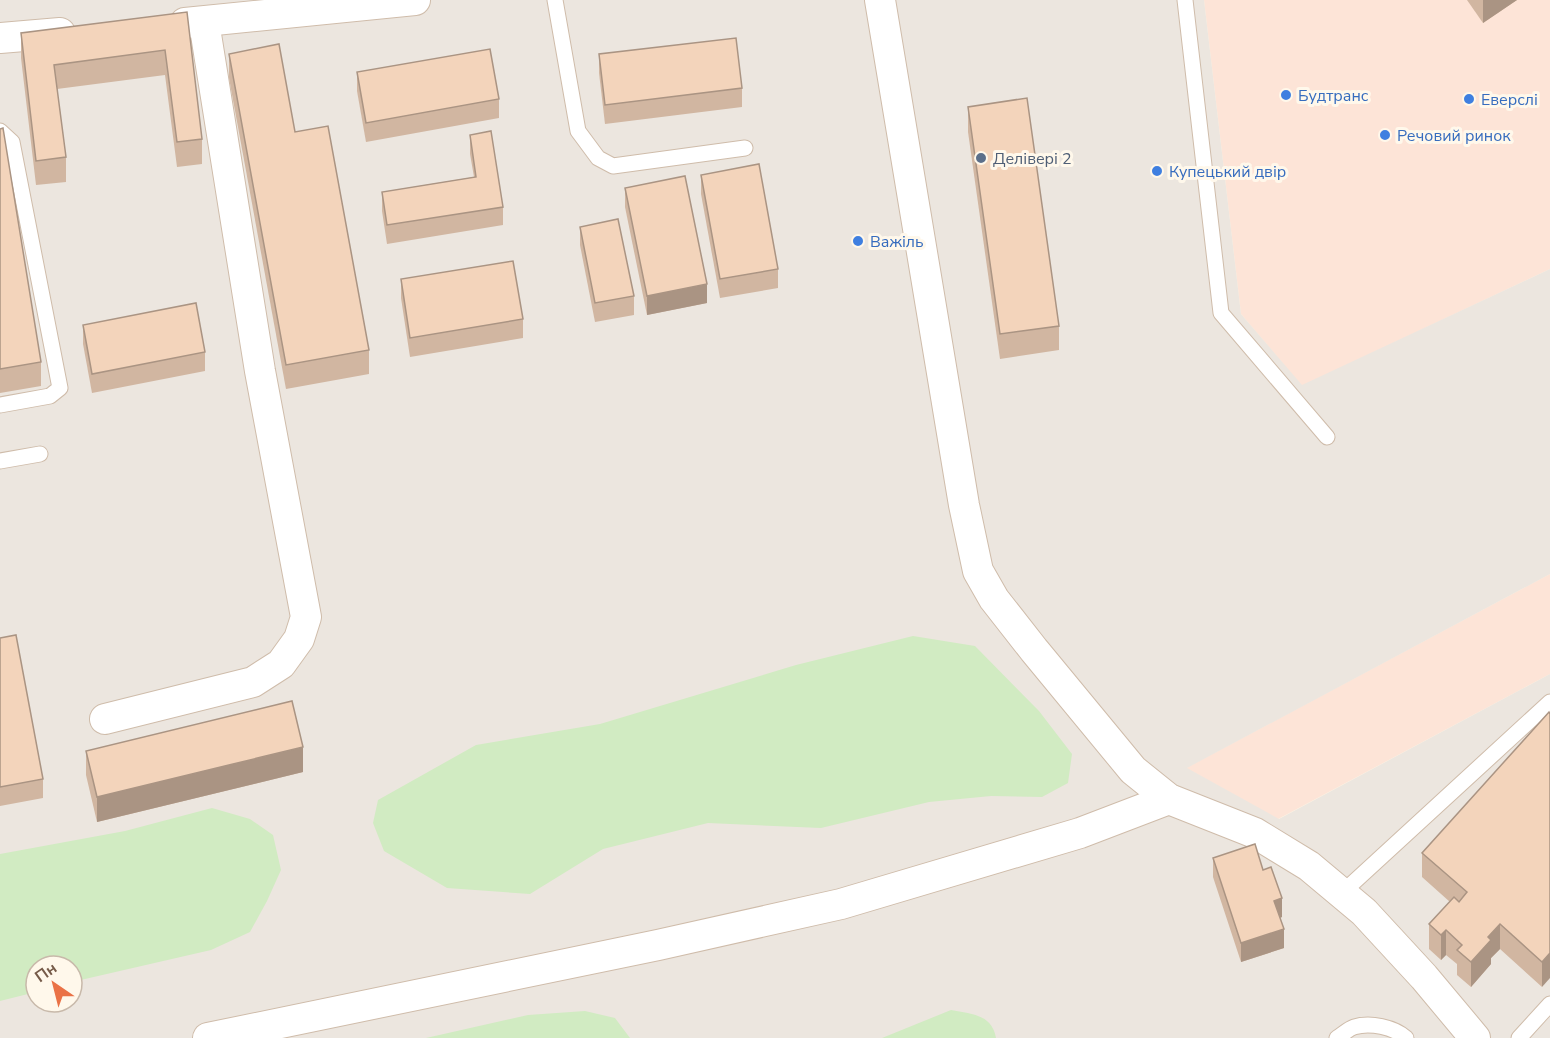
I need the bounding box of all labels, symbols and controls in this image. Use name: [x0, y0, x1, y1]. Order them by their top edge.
place label: Будтранс: [1298, 85, 1369, 107]
marker: Будтранс: [1279, 88, 1293, 102]
place label: Еверслі: [1481, 89, 1538, 111]
marker: Еверслі: [1462, 92, 1476, 106]
place label: Речовий ринок: [1397, 125, 1511, 147]
marker: Речовий ринок: [1378, 128, 1392, 142]
place label: Делівері 2: [993, 148, 1072, 170]
marker: Делівері 2: [974, 151, 988, 165]
place label: Купецький двір: [1169, 161, 1286, 183]
marker: Купецький двір: [1150, 164, 1164, 178]
place label: Важіль: [870, 231, 924, 253]
marker: Важіль: [851, 234, 865, 248]
north arrow: [24, 954, 84, 1014]
text: Пн: [31, 957, 61, 988]

